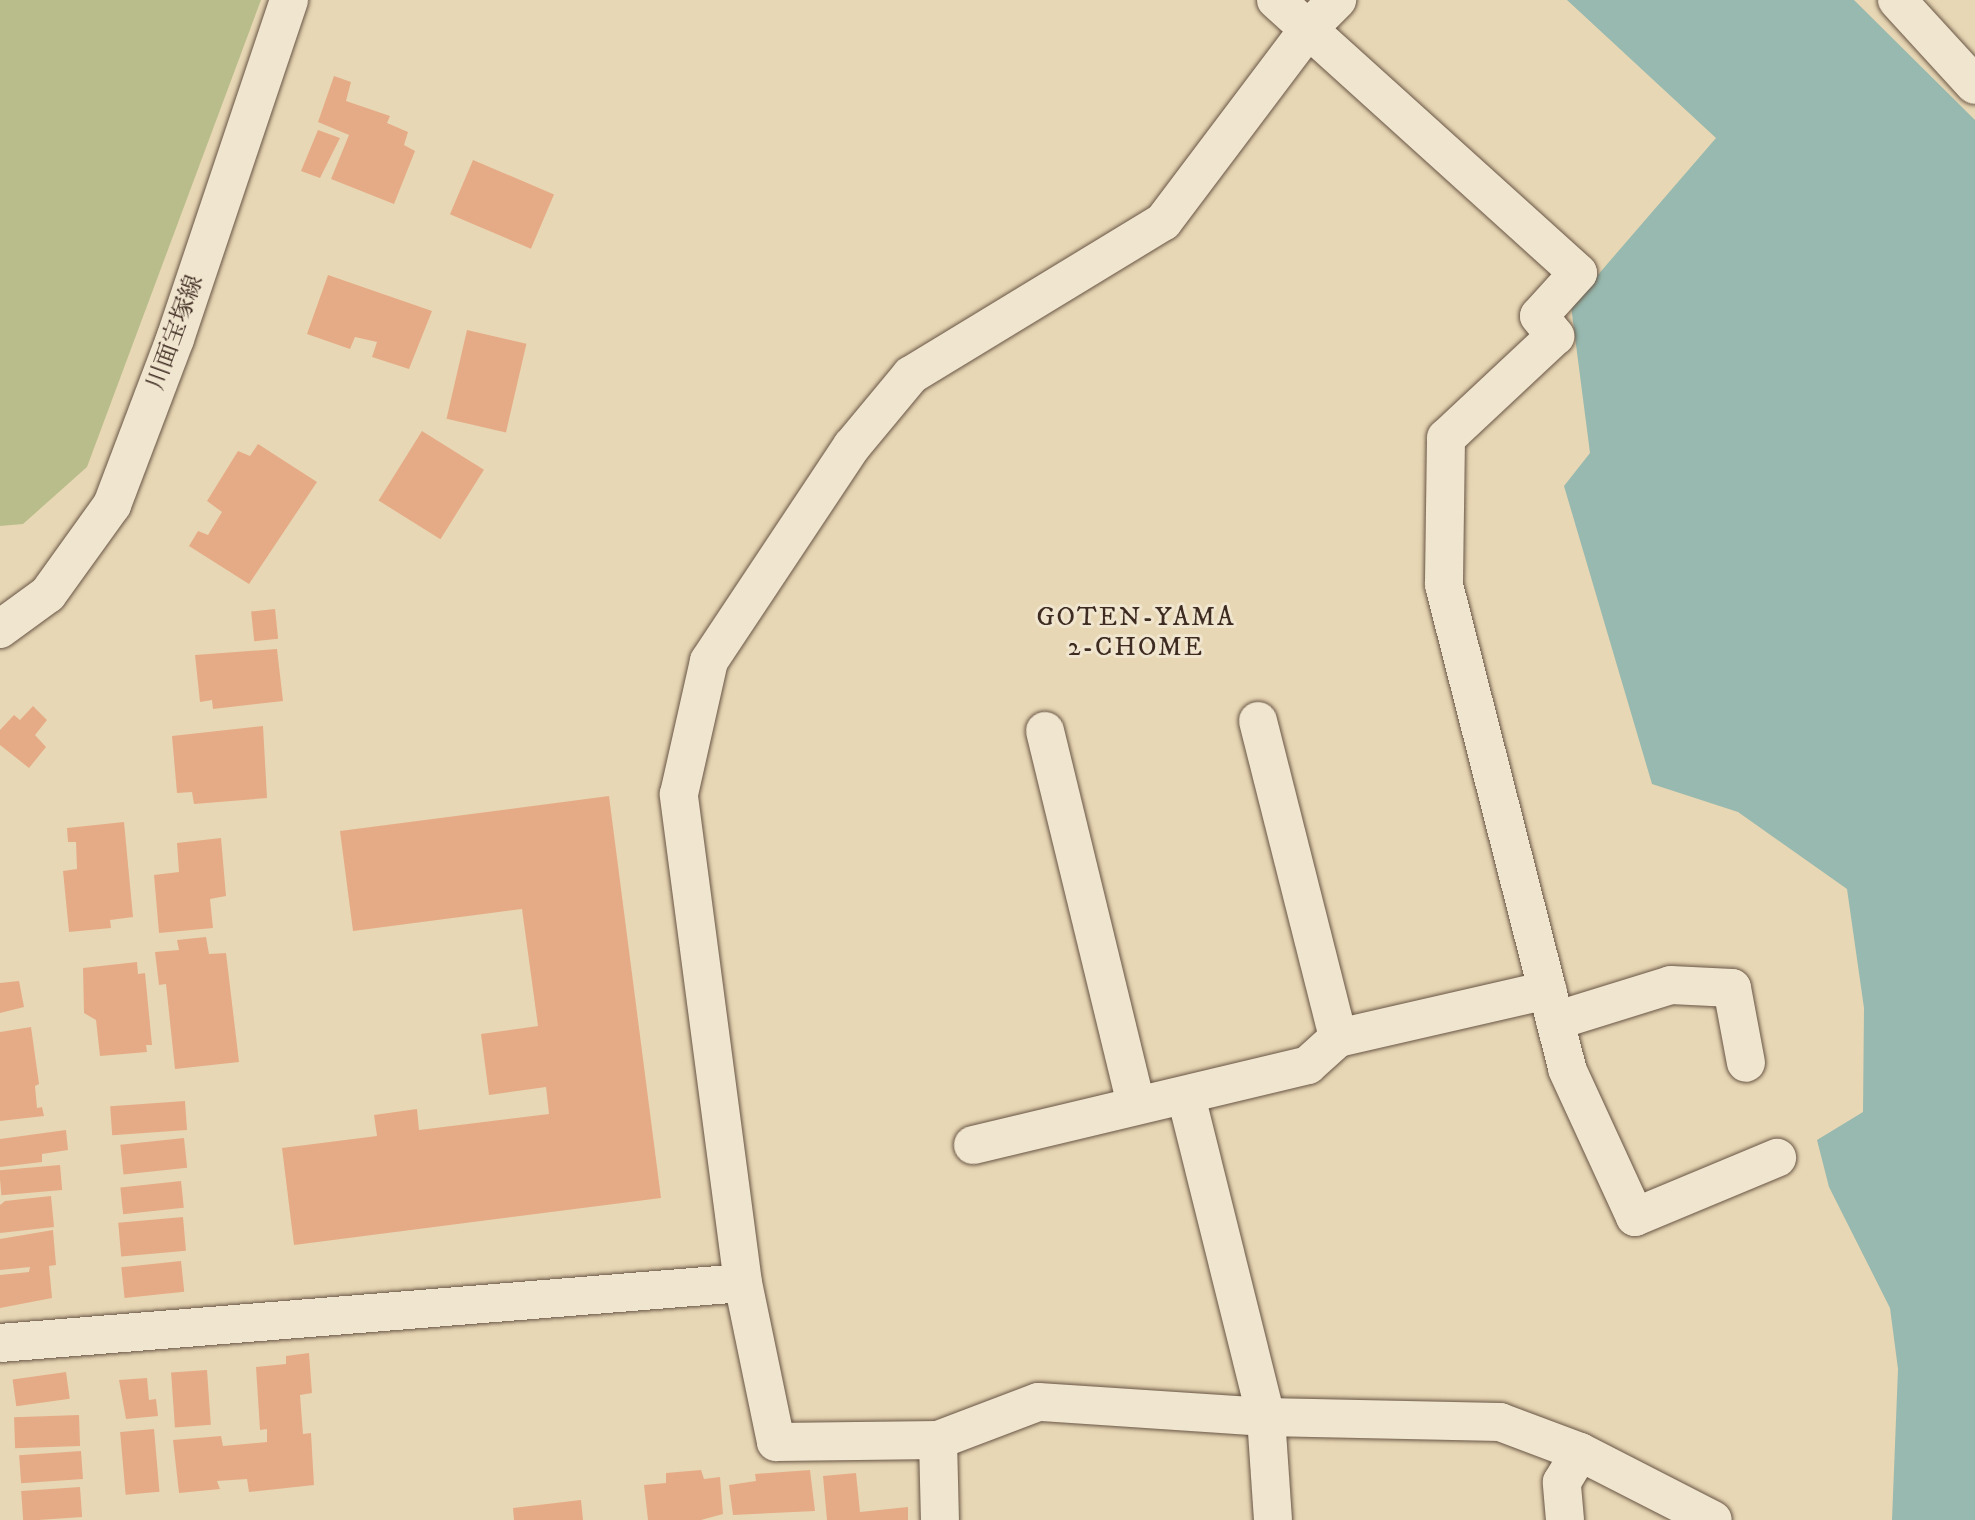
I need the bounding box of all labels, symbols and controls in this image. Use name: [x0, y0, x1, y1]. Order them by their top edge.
street label: 川面宝塚線: [142, 272, 210, 394]
district label: GOTEN-YAMA 2-CHOME: [1038, 602, 1234, 664]

